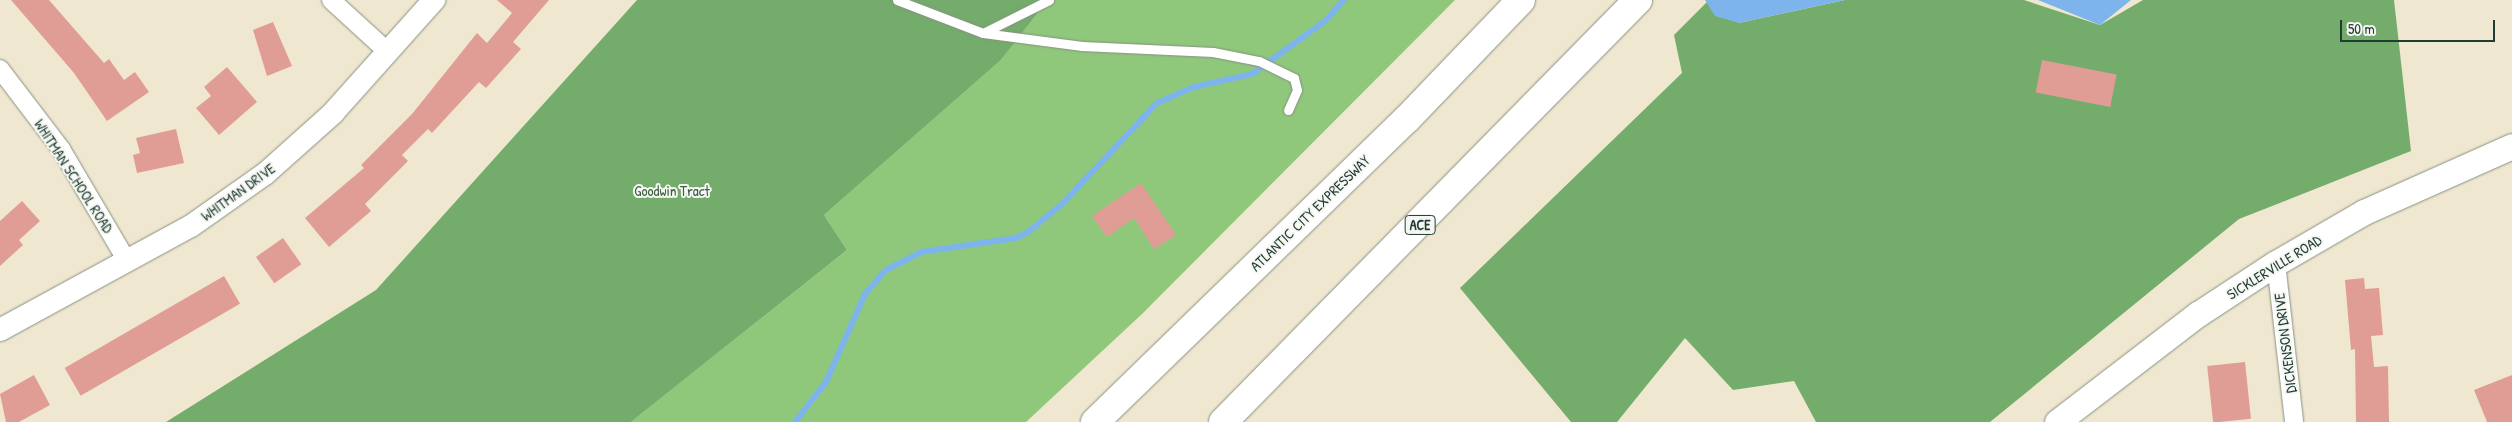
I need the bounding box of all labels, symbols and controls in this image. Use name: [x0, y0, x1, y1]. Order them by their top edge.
scale bar: [2342, 10, 2497, 42]
text: 50 m: [2348, 18, 2375, 39]
street label: WHITMAN SCHOOL ROAD: [31, 116, 117, 236]
street label: ATLANTIC CITY EXPRESSWAY: [1246, 151, 1374, 275]
street label: WHITMAN DRIVE: [198, 159, 278, 225]
park label: Goodwin Tract: [634, 182, 710, 200]
road number: ACE: [1404, 214, 1436, 236]
street label: SICKLERVILLE ROAD: [2223, 231, 2325, 303]
street label: DICKENSON DRIVE: [2270, 292, 2300, 394]

